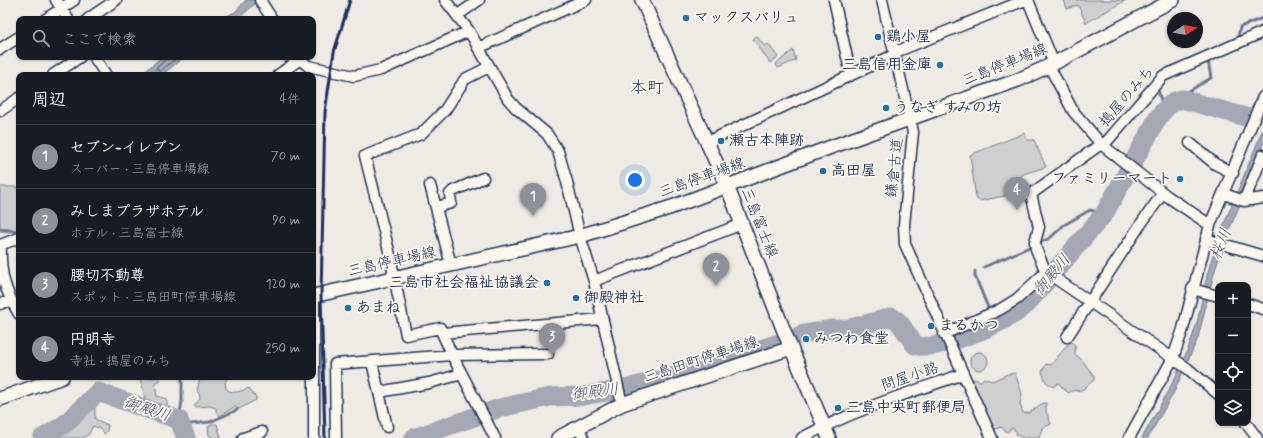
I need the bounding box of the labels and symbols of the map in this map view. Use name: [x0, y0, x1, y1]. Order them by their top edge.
place label: マックスバリュ: [694, 8, 799, 28]
north arrow: [1167, 12, 1203, 48]
marker: マックスバリュ: [681, 13, 691, 23]
place label: 鶏小屋: [886, 27, 931, 47]
marker: 鶏小屋: [873, 32, 883, 42]
street label: 三島停車場線: [960, 39, 1050, 91]
place label: 三島信用金庫: [842, 55, 932, 75]
marker: 三島信用金庫: [935, 60, 945, 70]
street label: 搗屋のみち: [1095, 62, 1159, 132]
district label: 本町: [630, 77, 664, 99]
place label: うなぎ すみの坊: [894, 98, 1002, 118]
marker: うなぎ すみの坊: [881, 103, 891, 113]
place label: 瀬古本陣跡: [729, 131, 804, 151]
marker: 瀬古本陣跡: [716, 136, 726, 146]
street label: 鎌倉古道: [882, 137, 908, 199]
street label: 三島停車場線: [656, 153, 748, 203]
place label: 高田屋: [831, 161, 876, 181]
marker: 高田屋: [818, 166, 828, 176]
place label: ファミリーマート: [1051, 169, 1172, 189]
your location: [625, 170, 645, 190]
marker: ファミリーマート: [1175, 174, 1185, 184]
pin: 4: [1004, 177, 1030, 210]
pin: 1: [520, 183, 546, 216]
street label: 三島富士線: [736, 184, 782, 262]
water label: 桜川: [1205, 225, 1237, 263]
street label: 三島停車場線: [346, 242, 438, 282]
water label: 御殿川: [1029, 250, 1075, 300]
pin: 2: [703, 253, 729, 286]
place label: 三島市社会福祉協議会: [389, 273, 539, 293]
marker: 三島市社会福祉協議会: [542, 278, 552, 288]
place label: 御殿神社: [584, 288, 644, 308]
marker: 御殿神社: [571, 293, 581, 303]
place label: あまね: [356, 298, 401, 318]
marker: あまね: [343, 303, 353, 313]
place label: まるかつ: [939, 316, 999, 336]
marker: まるかつ: [926, 321, 936, 331]
pin: 3: [539, 323, 565, 356]
place label: みつわ食堂: [814, 329, 889, 349]
street label: 三島田町停車場線: [641, 332, 761, 388]
marker: みつわ食堂: [801, 334, 811, 344]
street label: 問屋小路: [878, 358, 942, 396]
water label: 御殿川: [570, 379, 620, 405]
water label: 御殿川: [121, 391, 173, 427]
place label: 三島中央町郵便局: [846, 398, 966, 418]
marker: 三島中央町郵便局: [833, 403, 843, 413]

